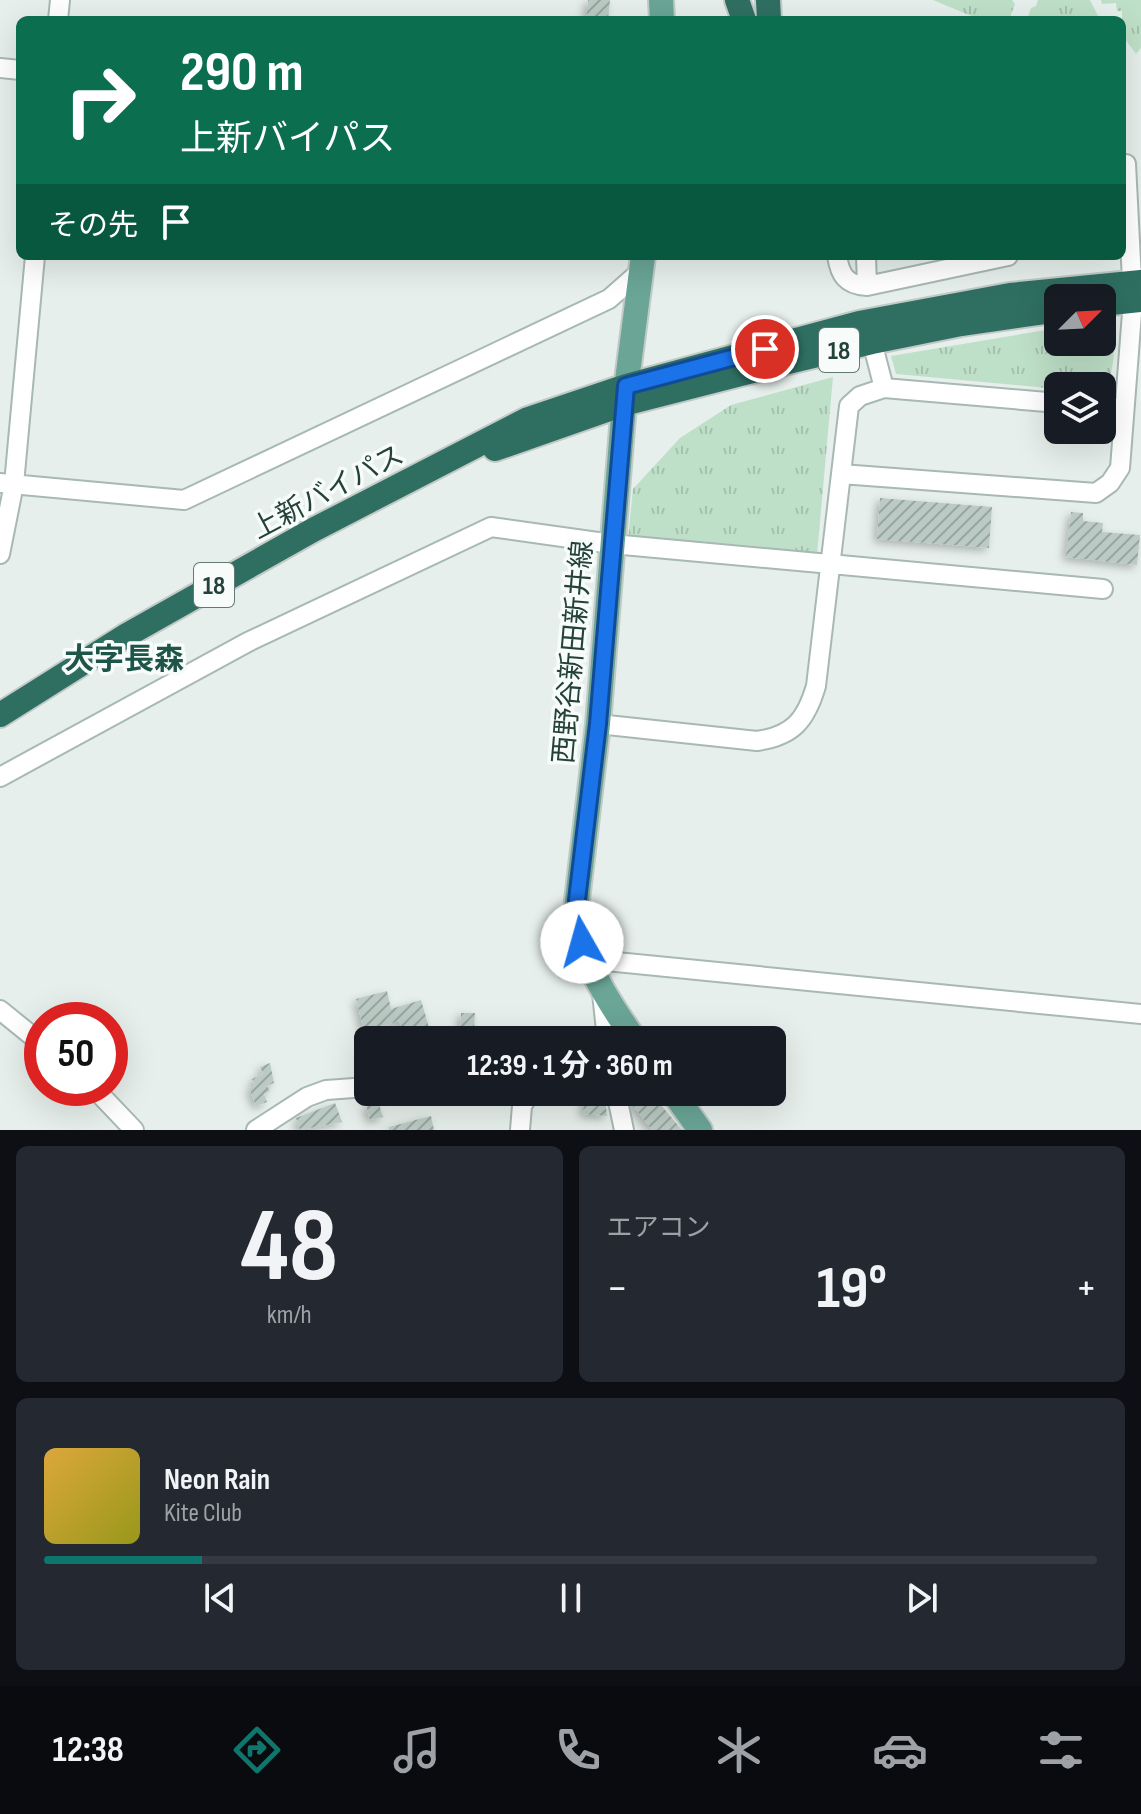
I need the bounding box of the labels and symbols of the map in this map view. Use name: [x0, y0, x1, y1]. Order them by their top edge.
north arrow: [1044, 284, 1116, 356]
pin: [731, 315, 799, 383]
road number: 18: [819, 328, 859, 372]
street label: 上新バイパス: [246, 438, 409, 546]
street label: 西野谷新田新井線: [547, 539, 600, 765]
road number: 18: [194, 563, 234, 607]
district label: 大字長森: [64, 642, 184, 678]
position arrow: [540, 900, 624, 984]
speed limit sign: 50: [24, 1002, 128, 1106]

